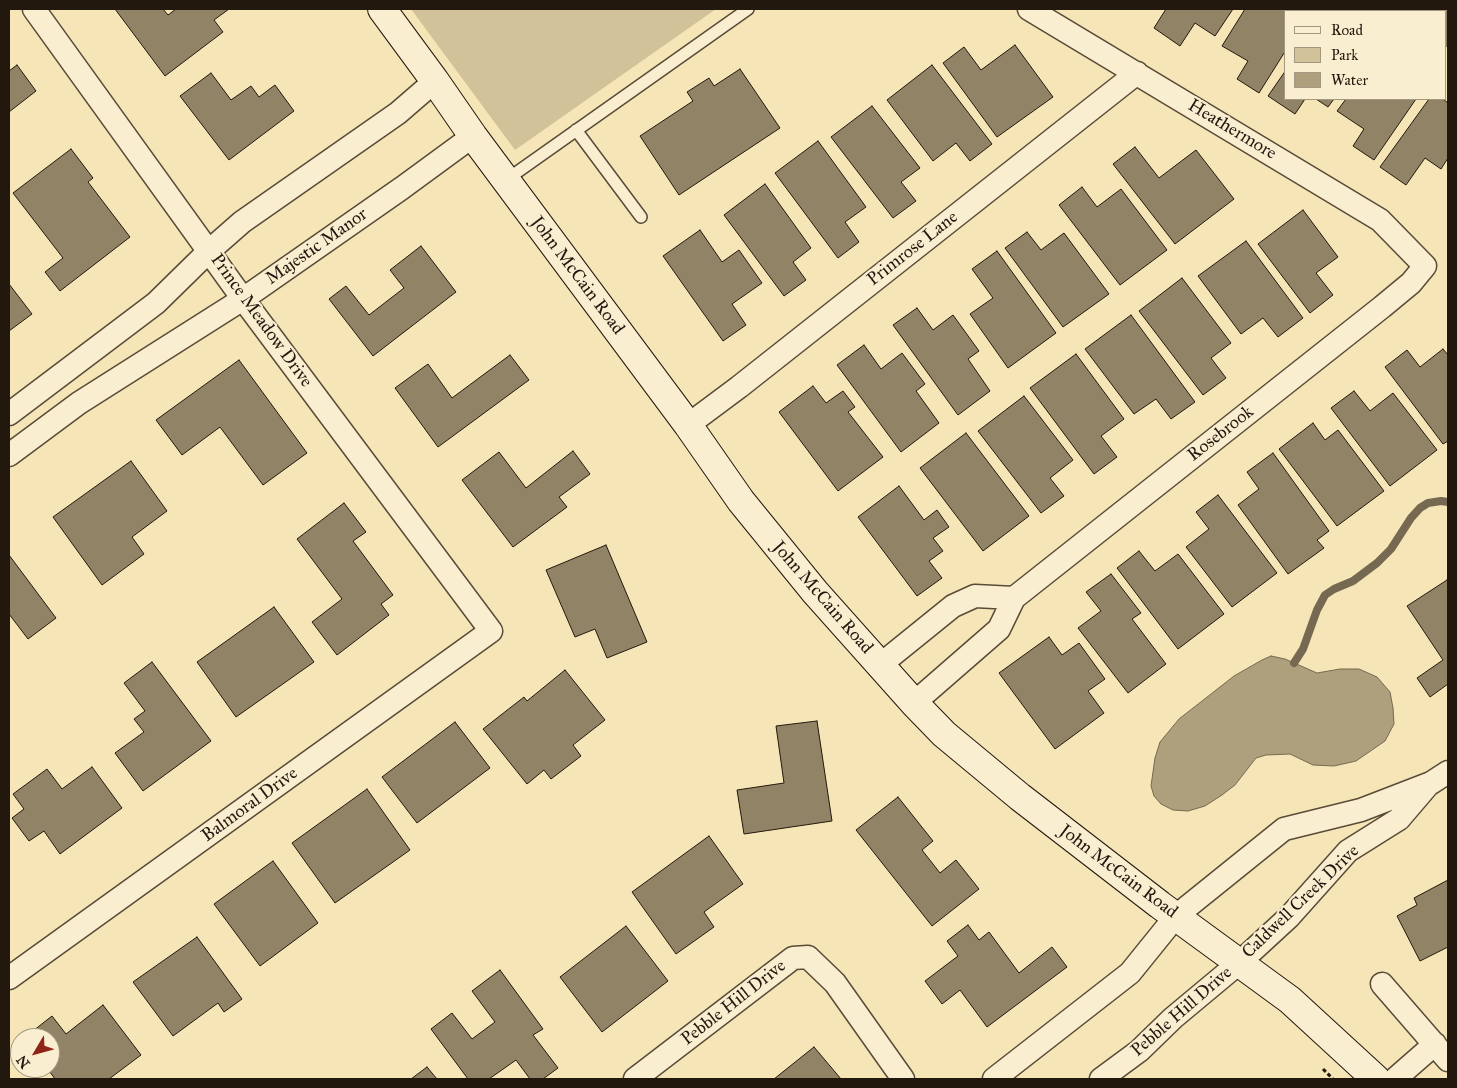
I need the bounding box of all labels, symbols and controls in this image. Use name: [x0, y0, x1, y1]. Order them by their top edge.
legend: [1284, 10, 1447, 100]
text: Road: [1331, 21, 1363, 39]
text: Park: [1331, 46, 1358, 64]
text: Water: [1331, 71, 1368, 89]
street label: Heathermore: [1184, 95, 1280, 165]
street label: Majestic Manor: [262, 204, 372, 290]
street label: Primrose Lane: [863, 207, 963, 291]
street label: John McCain Road: [526, 213, 628, 339]
street label: Prince Meadow Drive: [205, 250, 317, 392]
street label: Rosebrook: [1184, 402, 1258, 466]
street label: John McCain Road: [767, 537, 877, 659]
street label: Balmoral Drive: [198, 763, 302, 847]
street label: John McCain Road: [1055, 821, 1181, 923]
street label: Caldwell Creek Drive: [1238, 841, 1364, 963]
street label: Pebble Hill Drive: [677, 955, 791, 1051]
street label: Pebble Hill Drive: [1127, 962, 1237, 1062]
north arrow: [10, 1028, 60, 1078]
text: N: [13, 1052, 34, 1072]

